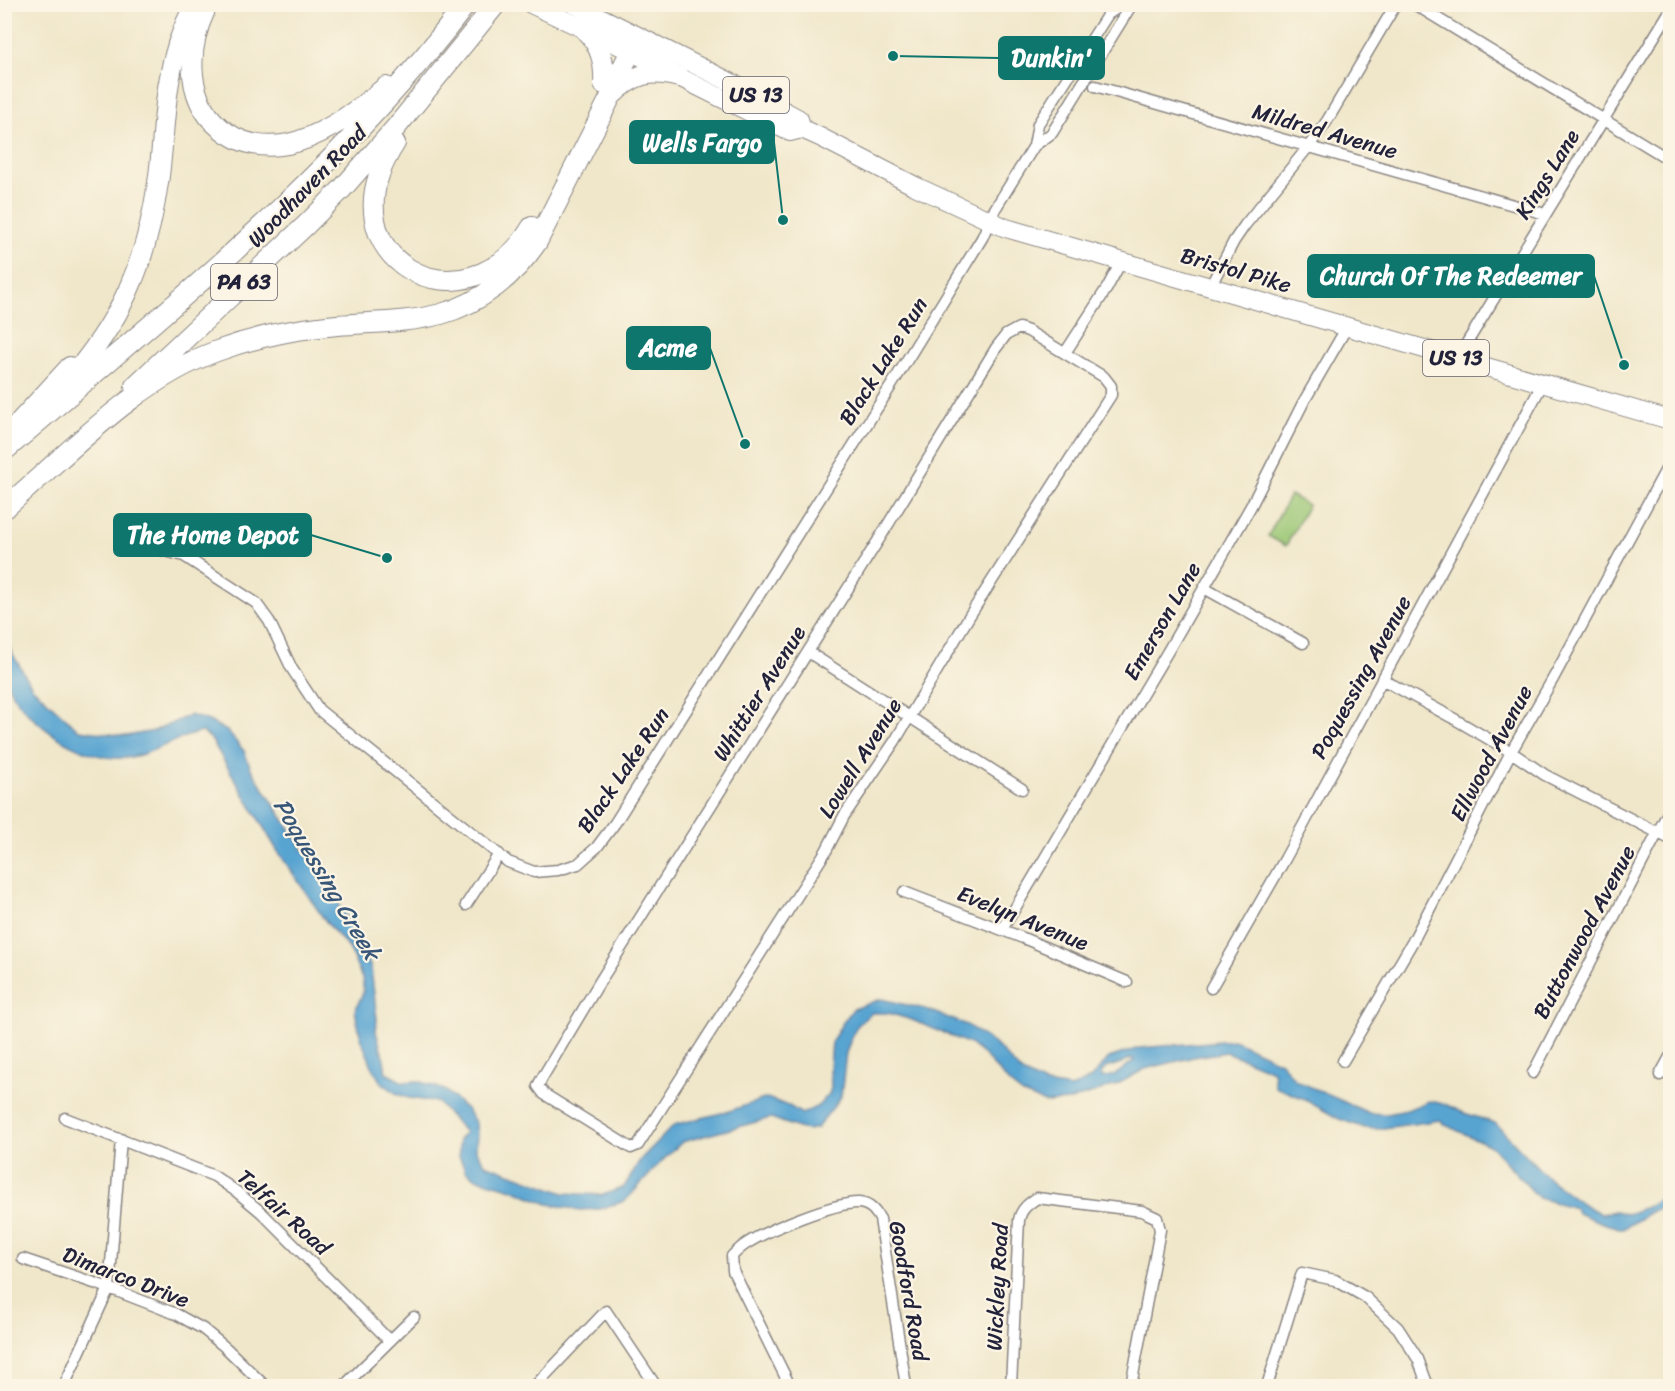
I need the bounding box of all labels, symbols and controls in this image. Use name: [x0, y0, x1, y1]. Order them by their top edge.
callout: Dunkin': [999, 37, 1104, 79]
text: Dunkin': [1011, 37, 1093, 79]
road number: US 13: [723, 77, 789, 113]
street label: Mildred Avenue: [1248, 92, 1402, 170]
street label: Woodhaven Road: [237, 114, 377, 257]
callout: Wells Fargo: [630, 121, 774, 163]
street label: Kings Lane: [1504, 121, 1590, 227]
text: Wells Fargo: [642, 122, 762, 164]
street label: Bristol Pike: [1176, 236, 1296, 304]
callout: Church Of The Redeemer: [1308, 255, 1594, 297]
text: Church Of The Redeemer: [1319, 255, 1584, 297]
road number: PA 63: [211, 264, 277, 300]
street label: Black Lake Run: [828, 289, 938, 433]
callout: Acme: [627, 327, 710, 369]
text: Acme: [638, 327, 698, 369]
road number: US 13: [1423, 340, 1489, 376]
callout: The Home Depot: [114, 514, 311, 556]
text: The Home Depot: [127, 514, 299, 556]
street label: Emerson Lane: [1112, 554, 1212, 688]
street label: Poquessing Avenue: [1300, 588, 1422, 766]
street label: Whittier Avenue: [702, 617, 817, 769]
street label: Ellwood Avenue: [1439, 678, 1543, 828]
street label: Lowell Avenue: [807, 690, 913, 826]
street label: Black Lake Run: [566, 699, 680, 841]
water label: Poquessing Creek: [262, 790, 394, 971]
street label: Buttonwood Avenue: [1522, 838, 1646, 1026]
street label: Evelyn Avenue: [951, 874, 1095, 962]
street label: Telfair Road: [228, 1159, 341, 1266]
street label: Goodford Road: [878, 1218, 941, 1365]
street label: Wickley Road: [974, 1221, 1020, 1352]
street label: Dimarco Drive: [57, 1235, 195, 1319]

